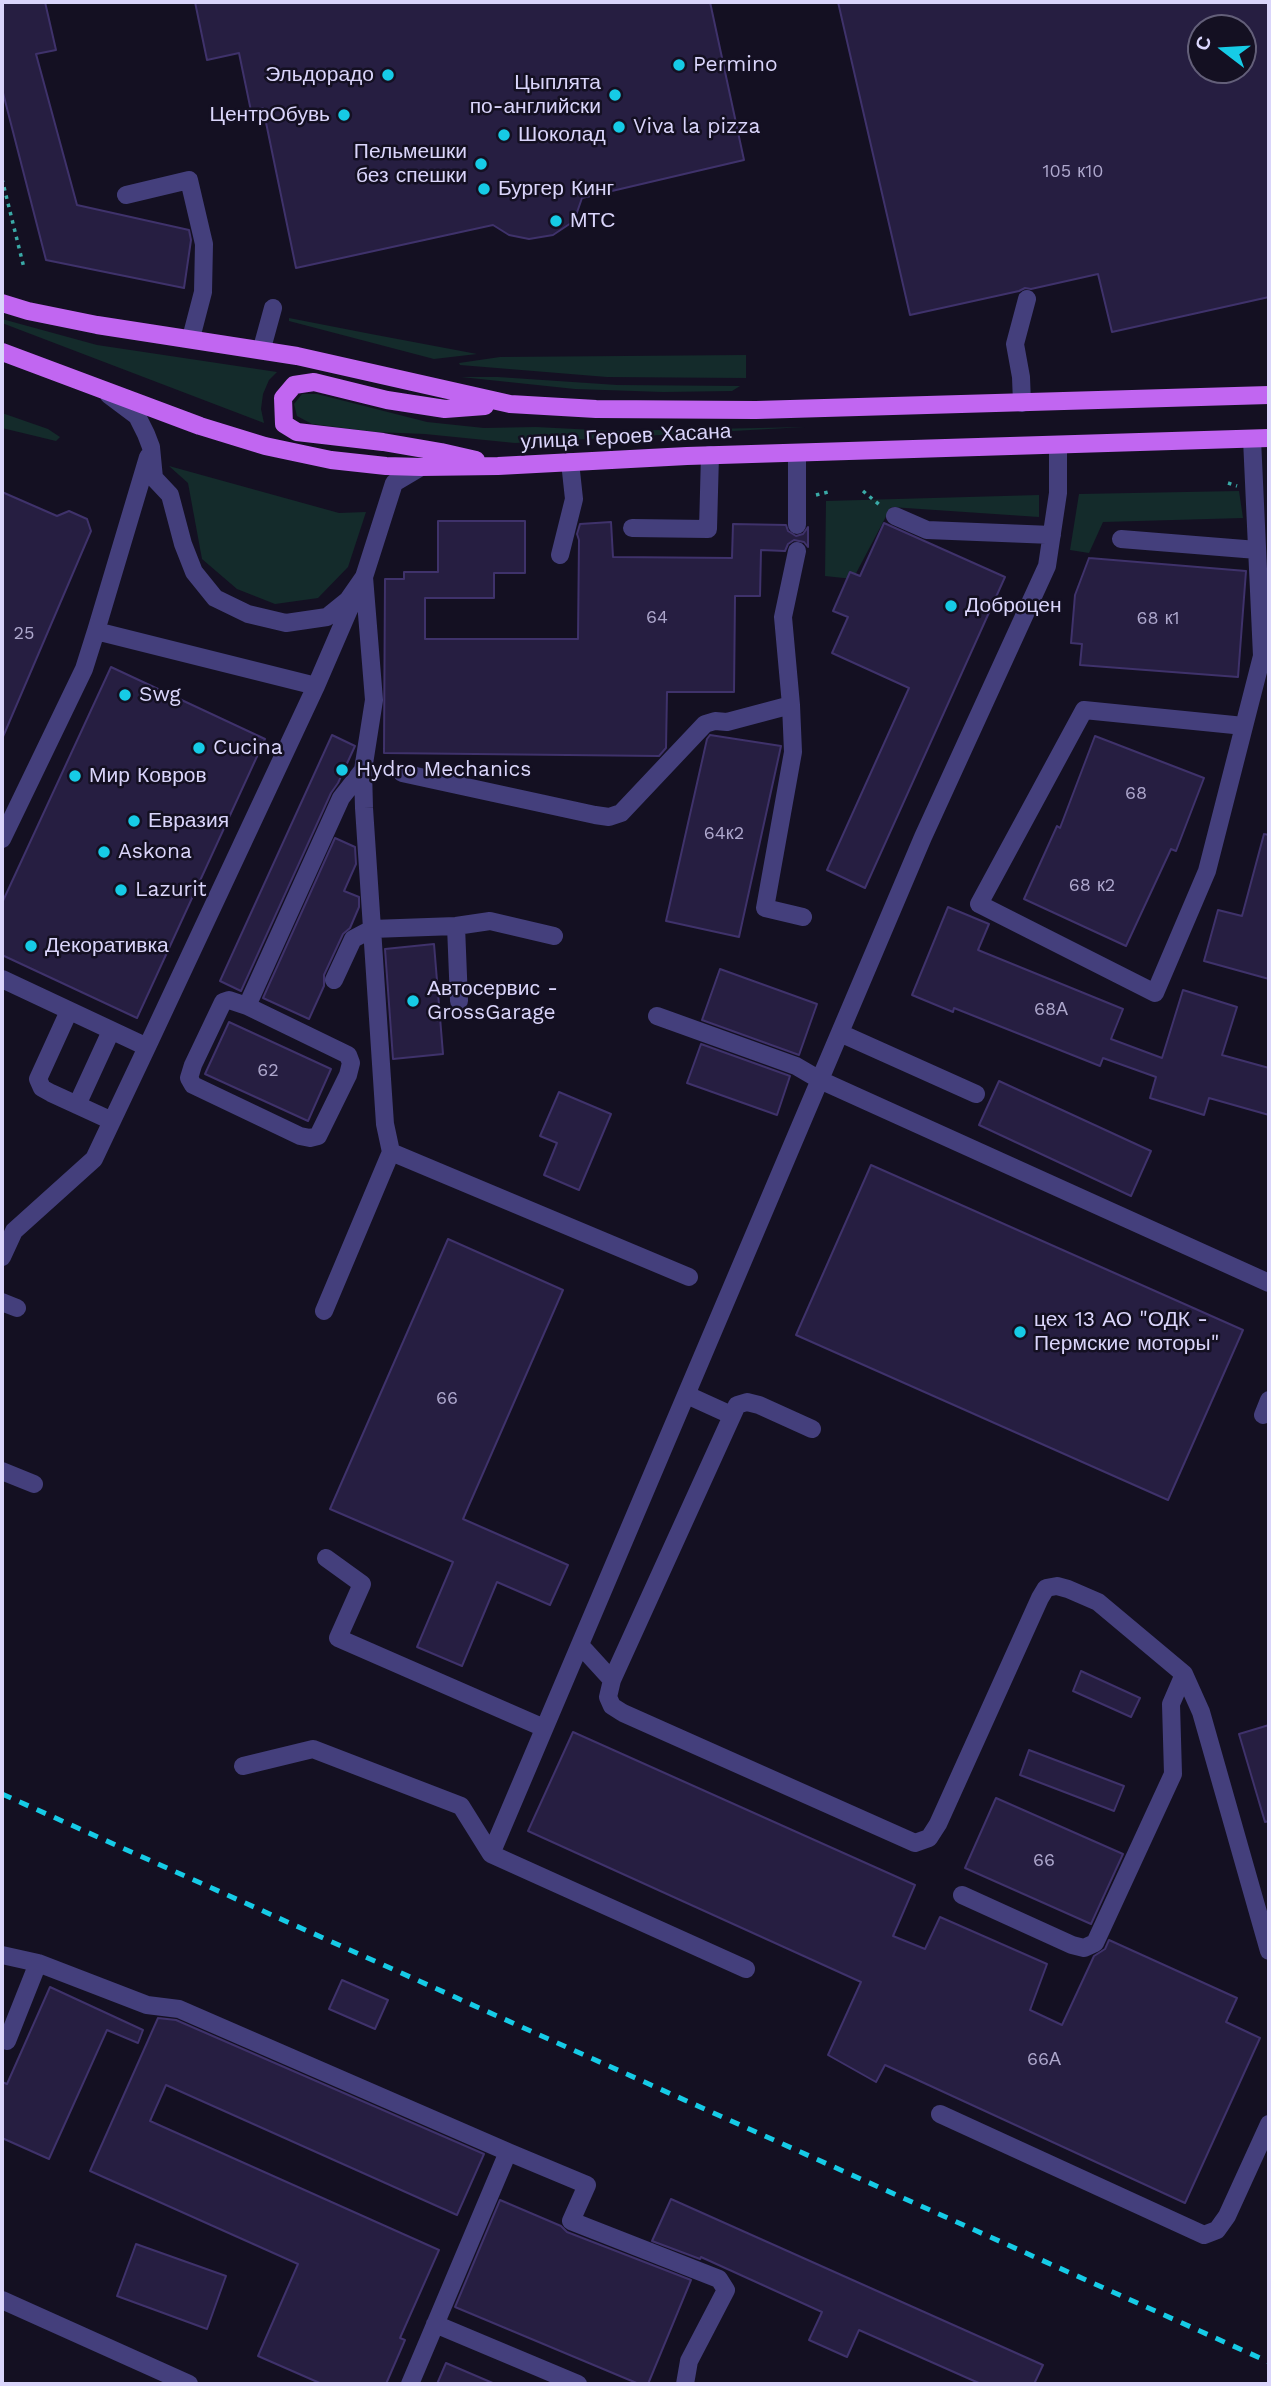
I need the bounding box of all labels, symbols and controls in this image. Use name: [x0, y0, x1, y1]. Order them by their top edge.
north arrow: [1187, 14, 1257, 84]
text: С: [1190, 33, 1216, 53]
place label: Permino: [693, 52, 778, 78]
marker: Permino: [671, 57, 687, 73]
place label: Эльдорадо: [265, 62, 374, 88]
marker: Эльдорадо: [380, 67, 396, 83]
place label: Цыплята по-английски: [470, 70, 601, 120]
marker: Цыплята по-английски: [607, 87, 623, 103]
place label: ЦентрОбувь: [209, 102, 330, 128]
marker: ЦентрОбувь: [336, 107, 352, 123]
place label: Viva la pizza: [633, 114, 760, 140]
marker: Viva la pizza: [611, 119, 627, 135]
place label: Шоколад: [518, 122, 606, 148]
marker: Шоколад: [496, 127, 512, 143]
place label: Пельмешки без спешки: [354, 139, 467, 189]
marker: Пельмешки без спешки: [473, 156, 489, 172]
house number: 105 к10: [1043, 161, 1103, 183]
place label: Бургер Кинг: [498, 176, 614, 202]
marker: Бургер Кинг: [476, 181, 492, 197]
place label: МТС: [570, 208, 615, 234]
marker: МТС: [548, 213, 564, 229]
street label: улица Героев Хасана: [520, 419, 732, 455]
place label: Доброцен: [965, 593, 1062, 619]
marker: Доброцен: [943, 598, 959, 614]
house number: 64: [646, 607, 668, 629]
house number: 68 к1: [1136, 608, 1180, 630]
house number: 25: [14, 623, 34, 645]
place label: Swg: [139, 682, 181, 708]
marker: Swg: [117, 687, 133, 703]
place label: Cucina: [213, 735, 283, 761]
marker: Cucina: [191, 740, 207, 756]
place label: Hydro Mechanics: [356, 757, 531, 783]
marker: Hydro Mechanics: [334, 762, 350, 778]
place label: Мир Ковров: [89, 763, 207, 789]
marker: Мир Ковров: [67, 768, 83, 784]
house number: 68: [1125, 783, 1147, 805]
place label: Евразия: [148, 808, 229, 834]
marker: Евразия: [126, 813, 142, 829]
house number: 64к2: [704, 823, 744, 845]
place label: Askona: [118, 839, 192, 865]
marker: Askona: [96, 844, 112, 860]
house number: 68 к2: [1069, 875, 1115, 897]
place label: Lazurit: [135, 877, 207, 903]
marker: Lazurit: [113, 882, 129, 898]
place label: Декоративка: [45, 933, 169, 959]
marker: Декоративка: [23, 938, 39, 954]
place label: Автосервис - GrossGarage: [427, 976, 558, 1026]
marker: Автосервис - GrossGarage: [405, 993, 421, 1009]
house number: 68А: [1034, 999, 1068, 1021]
house number: 62: [257, 1060, 279, 1082]
place label: цех 13 АО "ОДК - Пермские моторы": [1034, 1307, 1219, 1357]
marker: цех 13 АО "ОДК - Пермские моторы": [1012, 1324, 1028, 1340]
house number: 66: [436, 1388, 458, 1410]
house number: 66: [1033, 1850, 1055, 1872]
house number: 66А: [1027, 2049, 1061, 2071]

